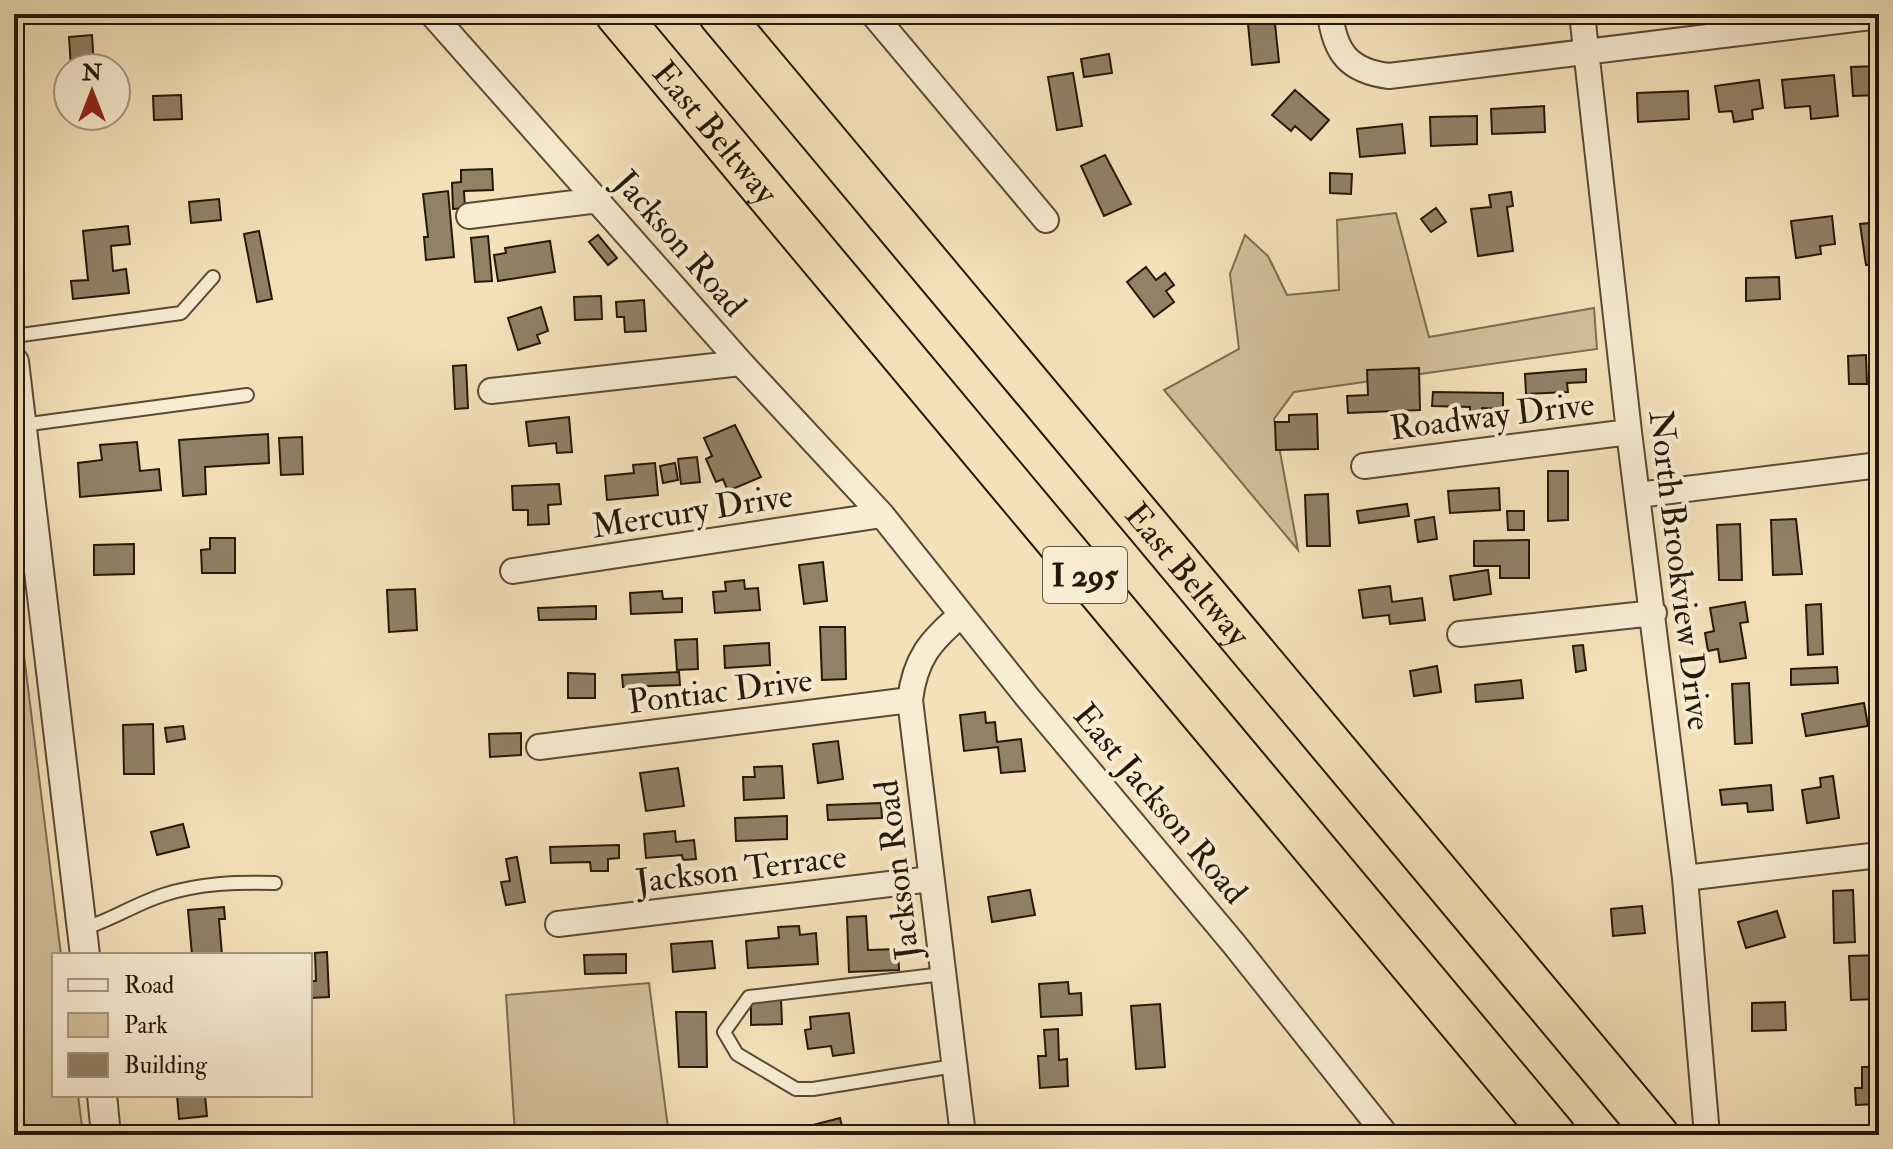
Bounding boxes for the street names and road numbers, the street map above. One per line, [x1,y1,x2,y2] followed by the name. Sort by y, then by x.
[642,53,788,214] street label: East Beltway
[604,161,755,326] street label: Jackson Road
[1388,383,1597,450] street label: Roadway Drive
[1639,408,1720,733] street label: North Brookview Drive
[589,474,796,549] street label: Mercury Drive
[1115,495,1260,656] street label: East Beltway
[1043,547,1127,603] road number: I 295
[626,659,815,724] street label: Pontiac Drive
[1063,695,1256,913] street label: East Jackson Road
[865,777,930,963] street label: Jackson Road
[632,835,849,904] street label: Jackson Terrace

